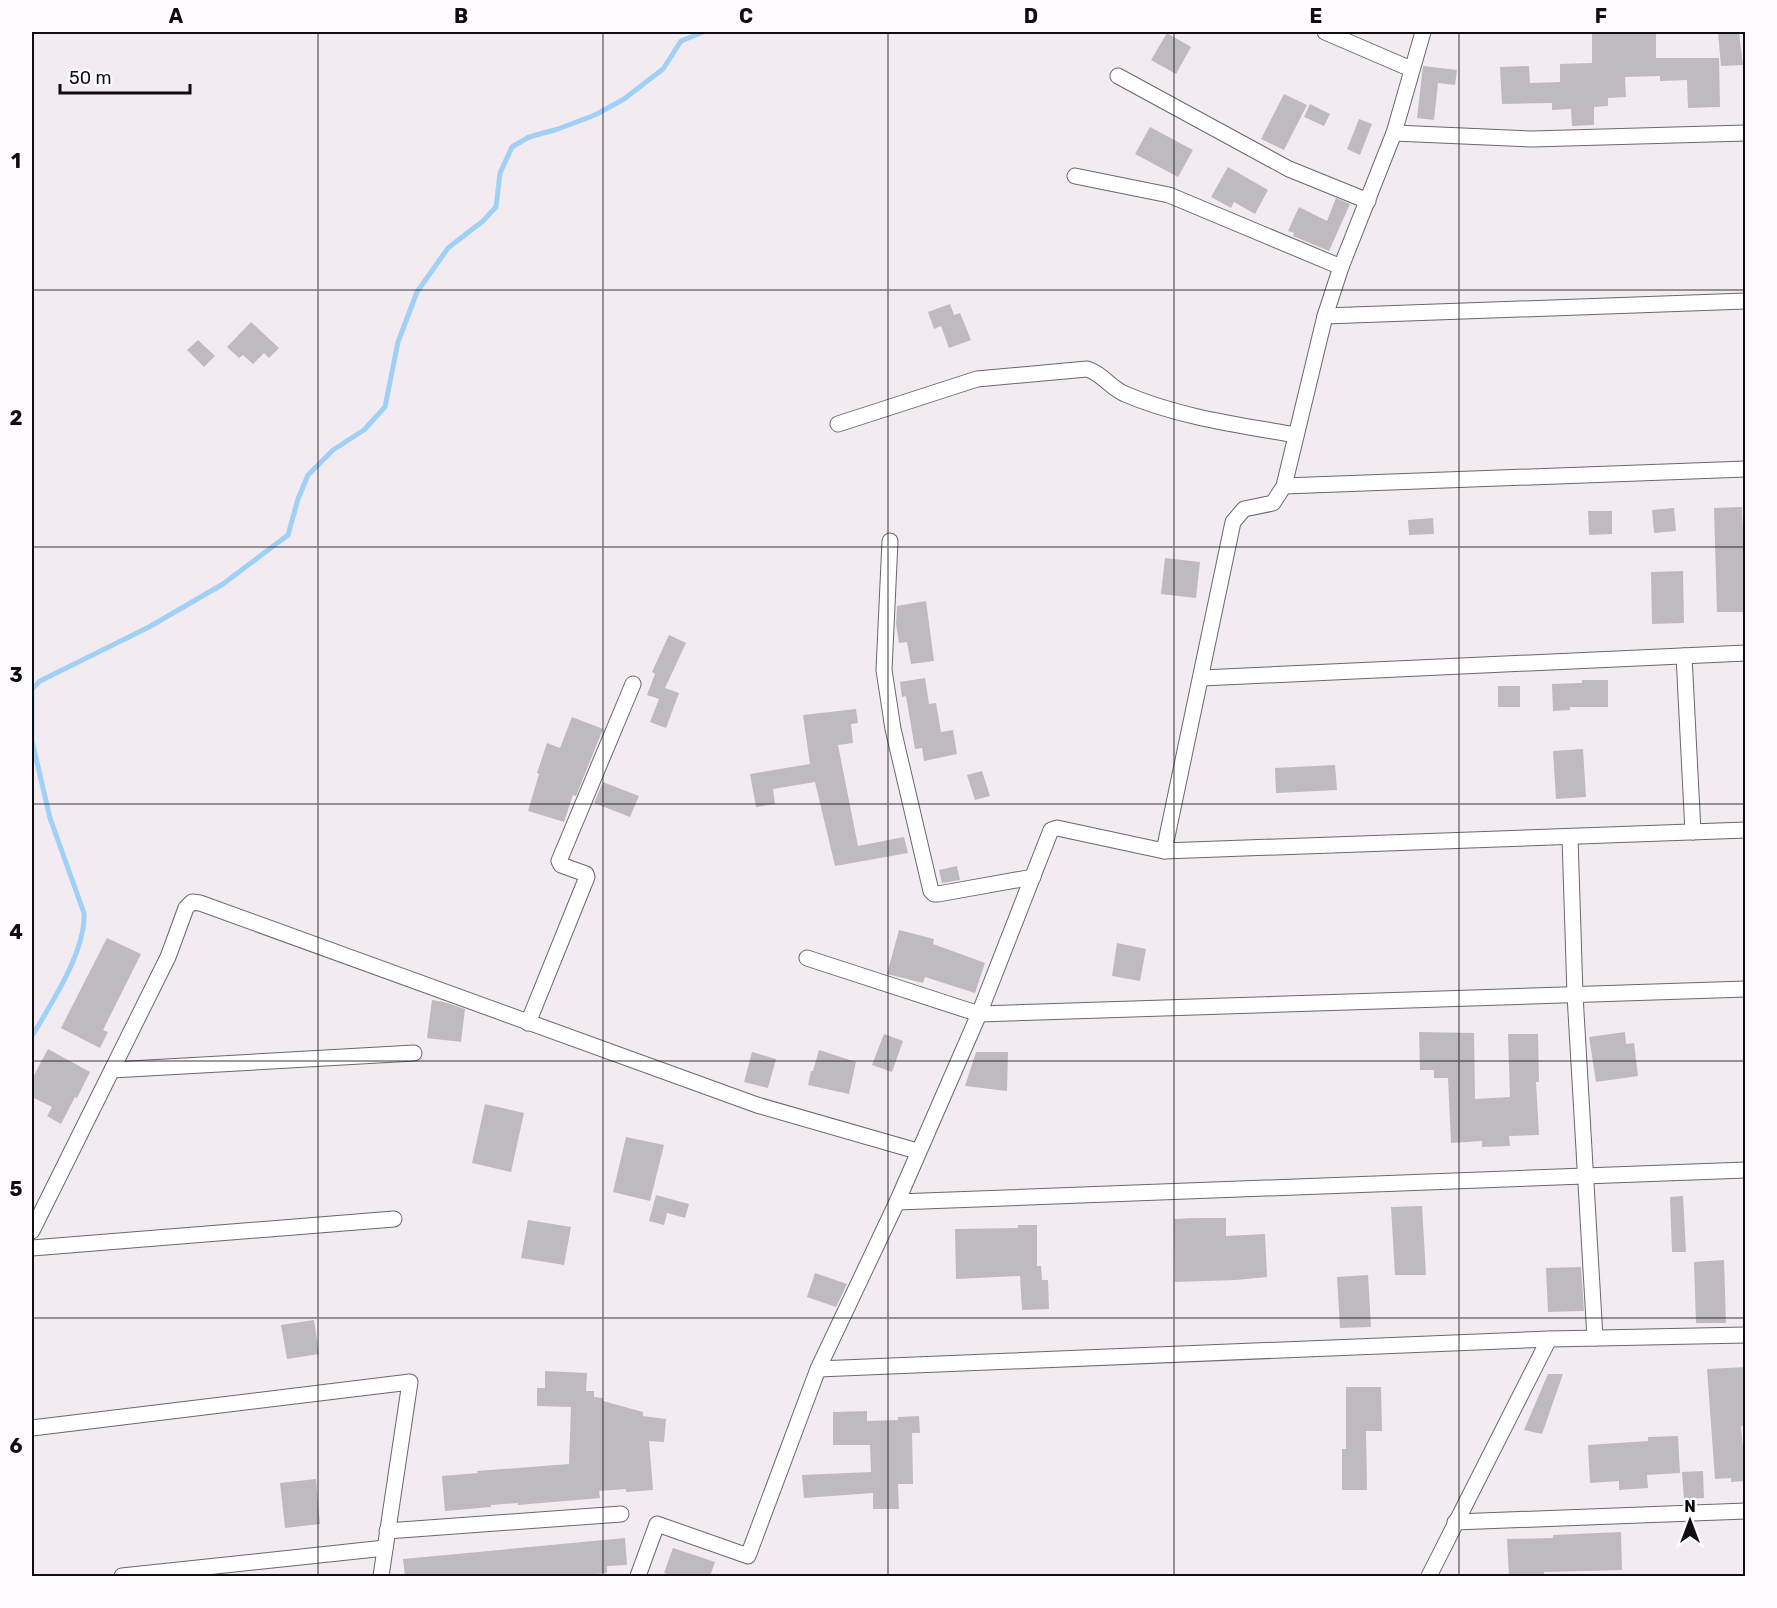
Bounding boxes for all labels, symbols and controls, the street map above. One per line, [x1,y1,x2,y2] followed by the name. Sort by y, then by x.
[169,4,184,28] text: A
[454,4,468,28] text: B
[739,4,753,28] text: C
[1024,4,1038,28] text: D
[1310,4,1322,28] text: E
[1595,4,1607,28] text: F
[60,57,190,95] scale bar
[69,67,112,89] text: 50 m
[11,149,21,173] text: 1
[10,406,23,430] text: 2
[9,663,23,687] text: 3
[9,920,23,944] text: 4
[10,1177,23,1201] text: 5
[9,1434,23,1458] text: 6
[1660,1491,1720,1551] north arrow
[1684,1497,1696,1516] text: N

